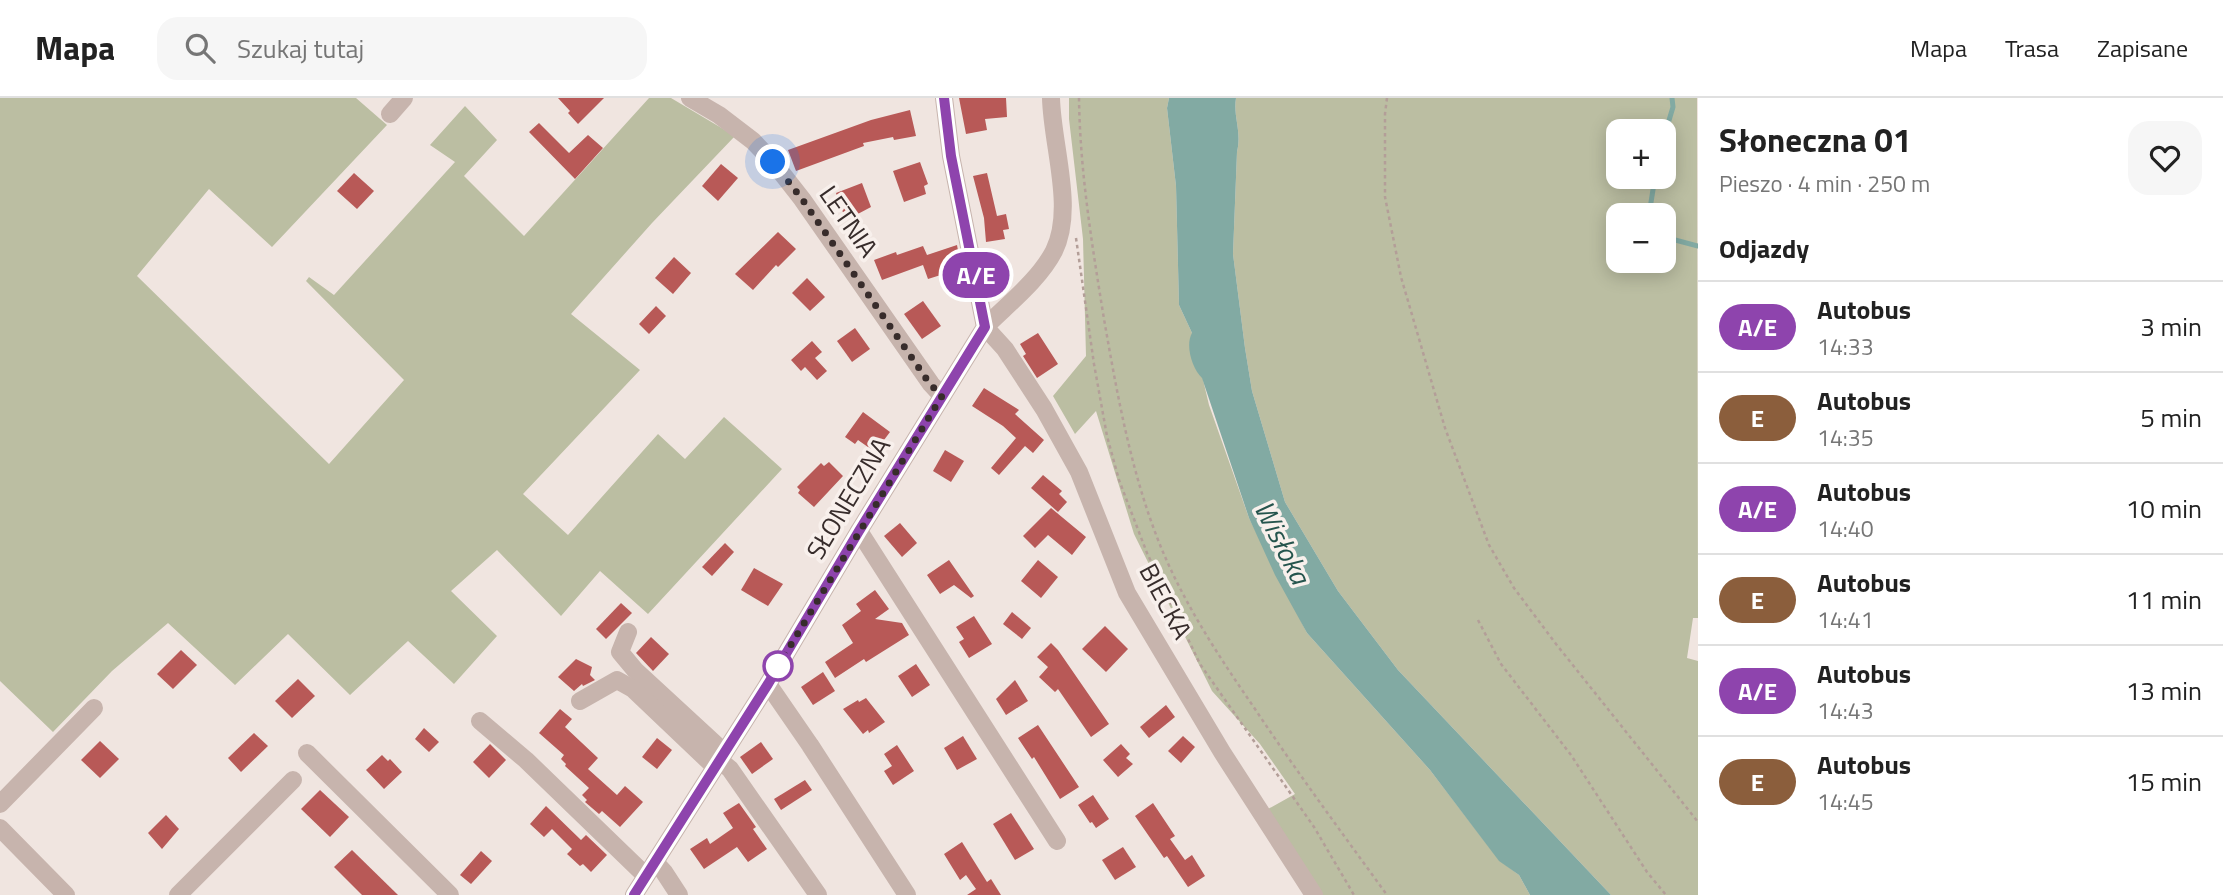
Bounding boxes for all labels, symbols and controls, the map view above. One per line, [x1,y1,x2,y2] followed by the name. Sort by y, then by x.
[157,17,647,80] search box
[35,23,115,73] text: Mapa
[181,29,219,67] icon: search
[237,29,364,68] text: Szukaj tutaj
[1910,30,1967,66] text: Mapa
[2005,30,2059,66] text: Trasa
[2097,30,2188,66] text: Zapisane
[1719,115,1911,165] text: Słoneczna 01
[1606,119,1676,273] map controls
[1606,119,1676,189] button: +
[2128,121,2202,195] button: heart
[755,144,790,179] your location
[1719,166,1930,201] text: Pieszo · 4 min · 250 m
[810,177,888,265] street label: LETNIA
[1606,203,1676,273] button: −
[1719,229,1809,268] text: Odjazdy
[936,252,1016,298] line badge: A/E
[957,257,995,293] text: A/E
[1817,290,1911,329] text: Autobus
[2140,307,2202,346] text: 3 min
[1738,309,1777,345] text: A/E
[1817,329,1874,364] text: 14:33
[1817,381,1911,420] text: Autobus
[2140,398,2202,437] text: 5 min
[1751,400,1764,436] text: E
[1817,420,1874,455] text: 14:35
[796,430,900,566] street label: SŁONECZNA
[1817,472,1911,511] text: Autobus
[2126,489,2202,528] text: 10 min
[1738,491,1777,527] text: A/E
[1244,493,1323,593] water label: Wisłoka
[1817,511,1874,546] text: 14:40
[1130,556,1202,646] street label: BIECKA
[1817,563,1911,602] text: Autobus
[2126,580,2202,619] text: 11 min
[1751,582,1764,618] text: E
[1817,602,1874,637] text: 14:41
[763,651,793,681] unlabelled marker
[1817,654,1911,693] text: Autobus
[2126,671,2202,710] text: 13 min
[1738,673,1777,709] text: A/E
[1817,693,1874,728] text: 14:43
[1817,745,1911,784] text: Autobus
[2126,762,2202,801] text: 15 min
[1751,764,1764,800] text: E
[1817,784,1874,819] text: 14:45

